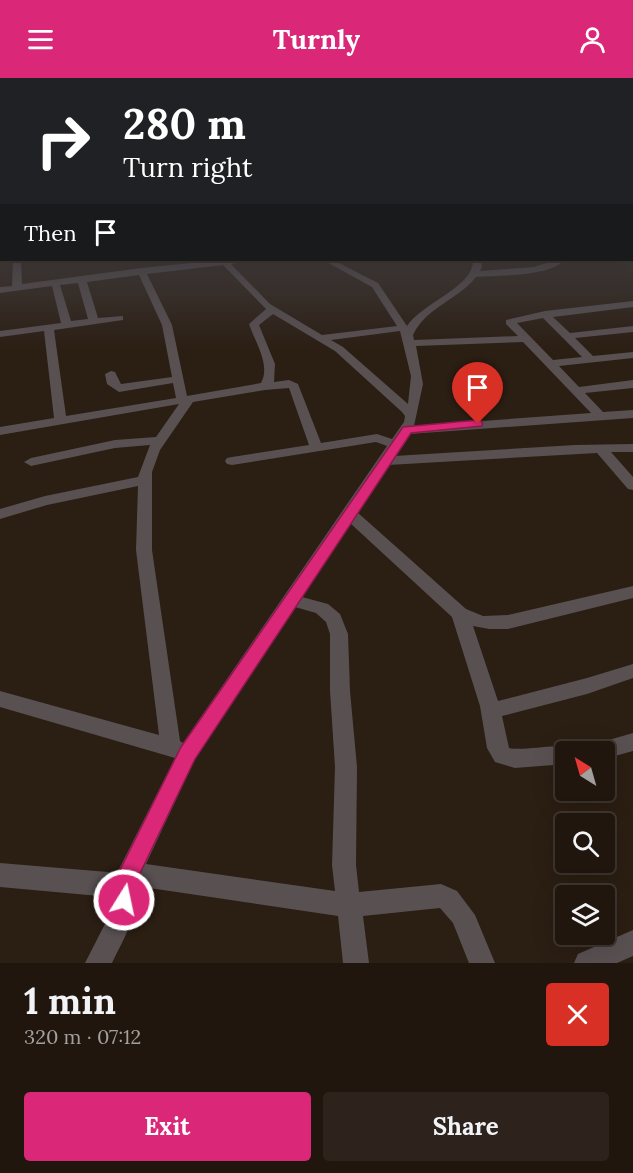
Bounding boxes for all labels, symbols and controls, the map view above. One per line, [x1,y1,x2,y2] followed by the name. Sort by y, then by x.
[273,22,360,56] text: Turnly
[24,23,57,56] icon: menu
[576,23,609,56] icon: person
[123,97,246,151] text: 280 m
[24,102,102,180] icon: right
[123,150,252,184] text: Turn right
[89,216,122,249] icon: arrive
[24,219,77,247] text: Then
[452,362,503,424] pin
[461,371,494,404] icon: arrive
[555,741,615,801] north arrow
[555,741,615,945] map controls
[555,813,615,873] button: search
[92,868,156,932] position arrow
[555,885,615,945] button: layers
[24,978,116,1024] text: 1 min
[546,983,609,1046] button: close
[24,1024,141,1049] text: 320 m · 07:12
[24,1092,311,1161] button: Exit
[323,1092,609,1161] button: Share

